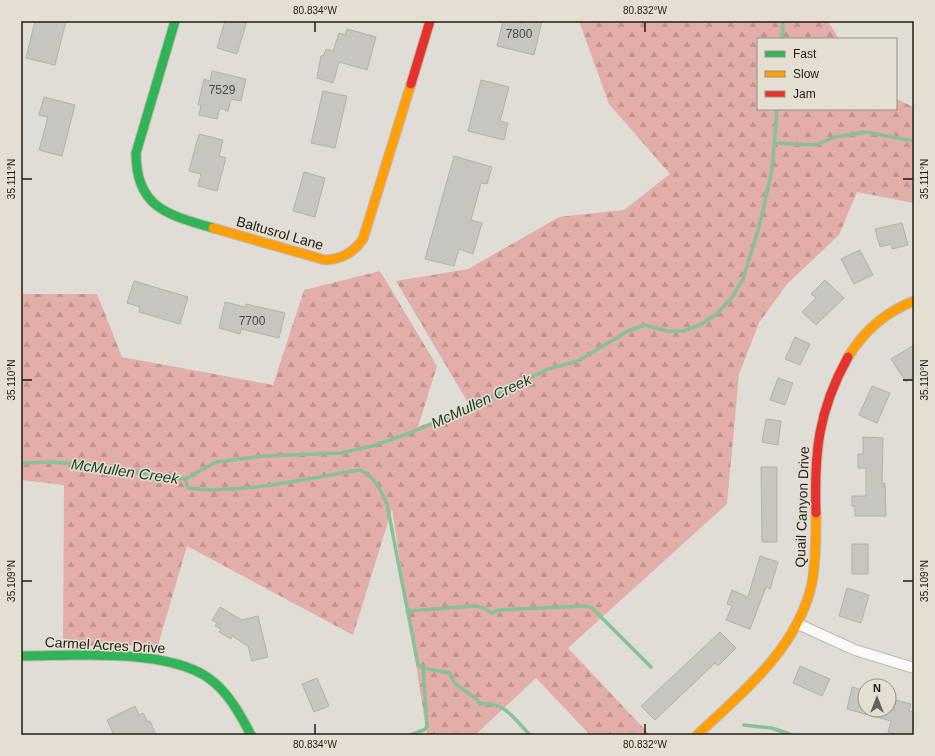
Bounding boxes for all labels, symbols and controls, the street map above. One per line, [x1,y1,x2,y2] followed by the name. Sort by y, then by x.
[293,5,338,16] text: 80.834°W
[623,5,668,16] text: 80.832°W
[506,27,533,41] house number: 7800
[757,38,897,110] legend
[793,47,817,61] text: Fast
[793,67,819,81] text: Slow
[209,83,236,97] house number: 7529
[793,87,816,101] text: Jam
[6,159,17,199] text: 35.111°N
[919,159,930,199] text: 35.111°N
[235,213,325,253] street label: Baltusrol Lane
[239,314,266,328] house number: 7700
[6,359,17,401] text: 35.110°N
[919,359,930,401] text: 35.110°N
[428,370,535,432] water label: McMullen Creek
[792,446,812,568] street label: Quail Canyon Drive
[70,455,181,487] water label: McMullen Creek
[6,560,17,602] text: 35.109°N
[919,560,930,602] text: 35.109°N
[44,634,166,656] street label: Carmel Acres Drive
[857,678,897,718] north arrow
[873,682,881,694] text: N
[293,739,338,750] text: 80.834°W
[623,739,668,750] text: 80.832°W

